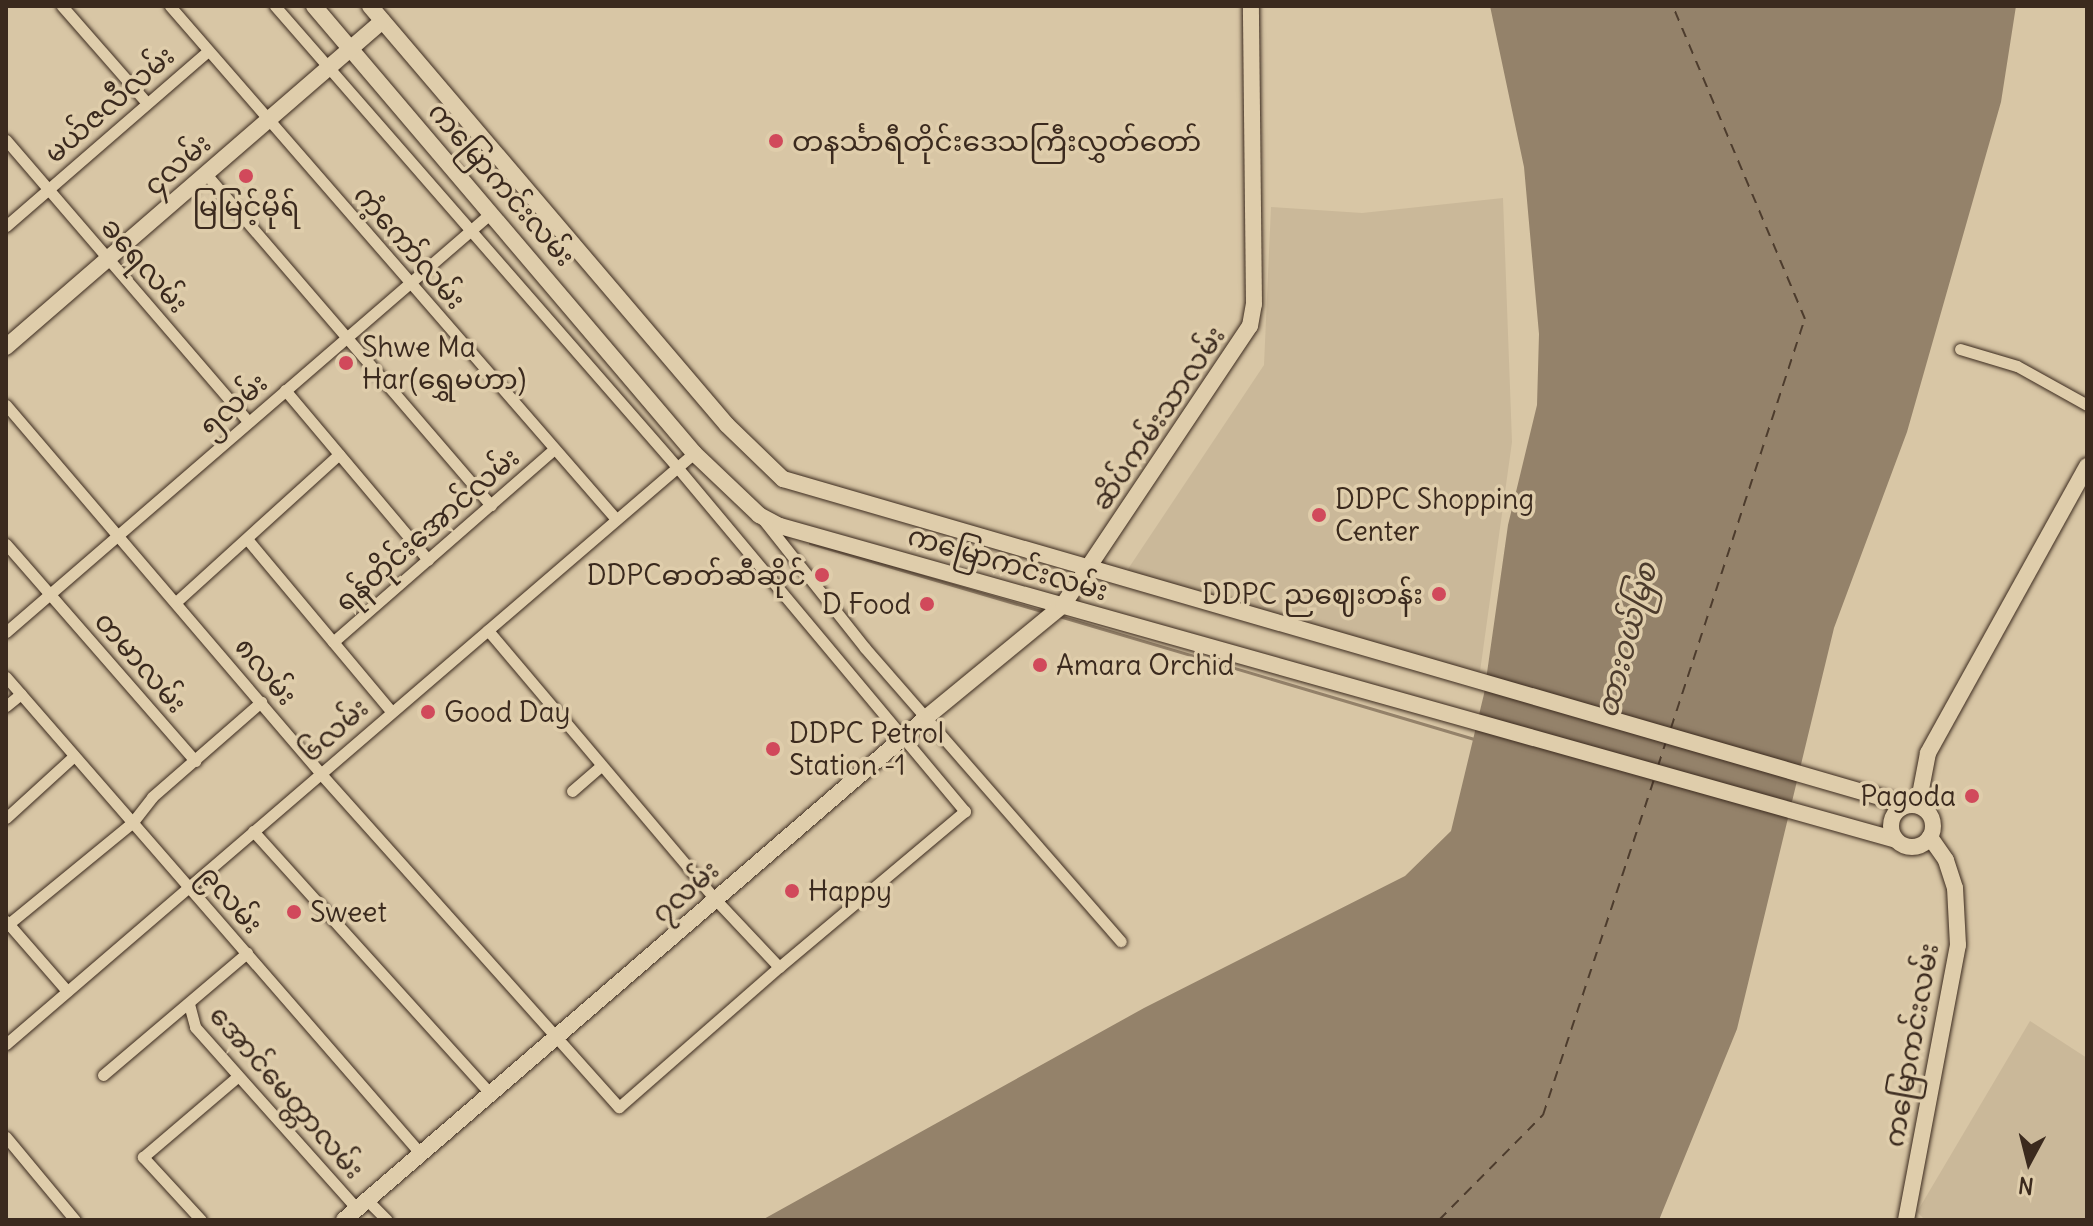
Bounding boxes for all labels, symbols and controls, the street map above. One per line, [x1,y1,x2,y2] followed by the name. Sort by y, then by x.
[37,38,181,170] street label: မယ်ဇလီလမ်း
[422,95,582,273] street label: ကမြောကင်းလမ်း
[792,124,1201,158] place label: တနင်္သာရီတိုင်းဒေသကြီးလွှတ်တော်
[137,126,217,202] street label: ၄လမ်း
[767,132,785,150] marker: တနင်္သာရီတိုင်းဒေသကြီးလွှတ်တော်
[237,167,255,185] marker: မြမြင့်မိုရ်
[347,178,473,316] street label: ကံ့ကော်လမ်း
[192,189,300,223] place label: မြမြင့်မိုရ်
[94,210,196,320] street label: ခရေလမ်း
[1084,319,1232,517] street label: ဆိပ်ကမ်းသာလမ်း
[362,330,526,396] place label: Shwe Ma Har(‌‌ရွှေမဟာ)
[337,354,355,372] marker: Shwe Ma Har(‌‌ရွှေမဟာ)
[192,365,274,443] street label: ၅လမ်း
[328,440,526,618] street label: ရန်တိုင်းအောင်လမ်း
[1335,482,1534,548] place label: DDPC Shopping Center
[1310,506,1328,524] marker: DDPC Shopping Center
[904,518,1112,608] street label: ကမြောကင်းလမ်း
[587,558,806,592] place label: DDPCဓာတ်ဆီဆိုင်
[1588,558,1664,722] water label: ထားဝယ်မြစ
[813,566,831,584] marker: DDPCဓာတ်ဆီဆိုင်
[1202,577,1423,611] place label: DDPC ညဈေးတန်း
[1430,585,1448,603] marker: DDPC ညဈေးတန်း
[822,587,911,621] place label: D Food
[918,595,936,613] marker: D Food
[88,604,194,720] street label: တမာလမ်း
[228,630,304,712] street label: ၈လမ်း
[1056,648,1234,682] place label: Amara Orchid
[1031,656,1049,674] marker: Amara Orchid
[293,691,375,769] street label: ၆လမ်း
[444,695,570,729] place label: Good Day
[419,703,437,721] marker: Good Day
[789,716,944,782] place label: DDPC Petrol Station -1
[764,740,782,758] marker: DDPC Petrol Station -1
[1860,779,1956,813] place label: Pagoda
[1963,787,1981,805] marker: Pagoda
[644,853,726,929] street label: ၇လမ်း
[192,858,270,940] street label: ၉လမ်း
[808,874,892,908] place label: Happy
[783,882,801,900] marker: Happy
[310,895,387,929] place label: Sweet
[285,903,303,921] marker: Sweet
[1877,940,1945,1150] street label: ကမြောကင်းလမ်း
[203,998,371,1186] street label: အောင်မေတ္တာလမ်း
[1989,1122,2069,1202] north arrow
[2017,1171,2035,1201] text: N

